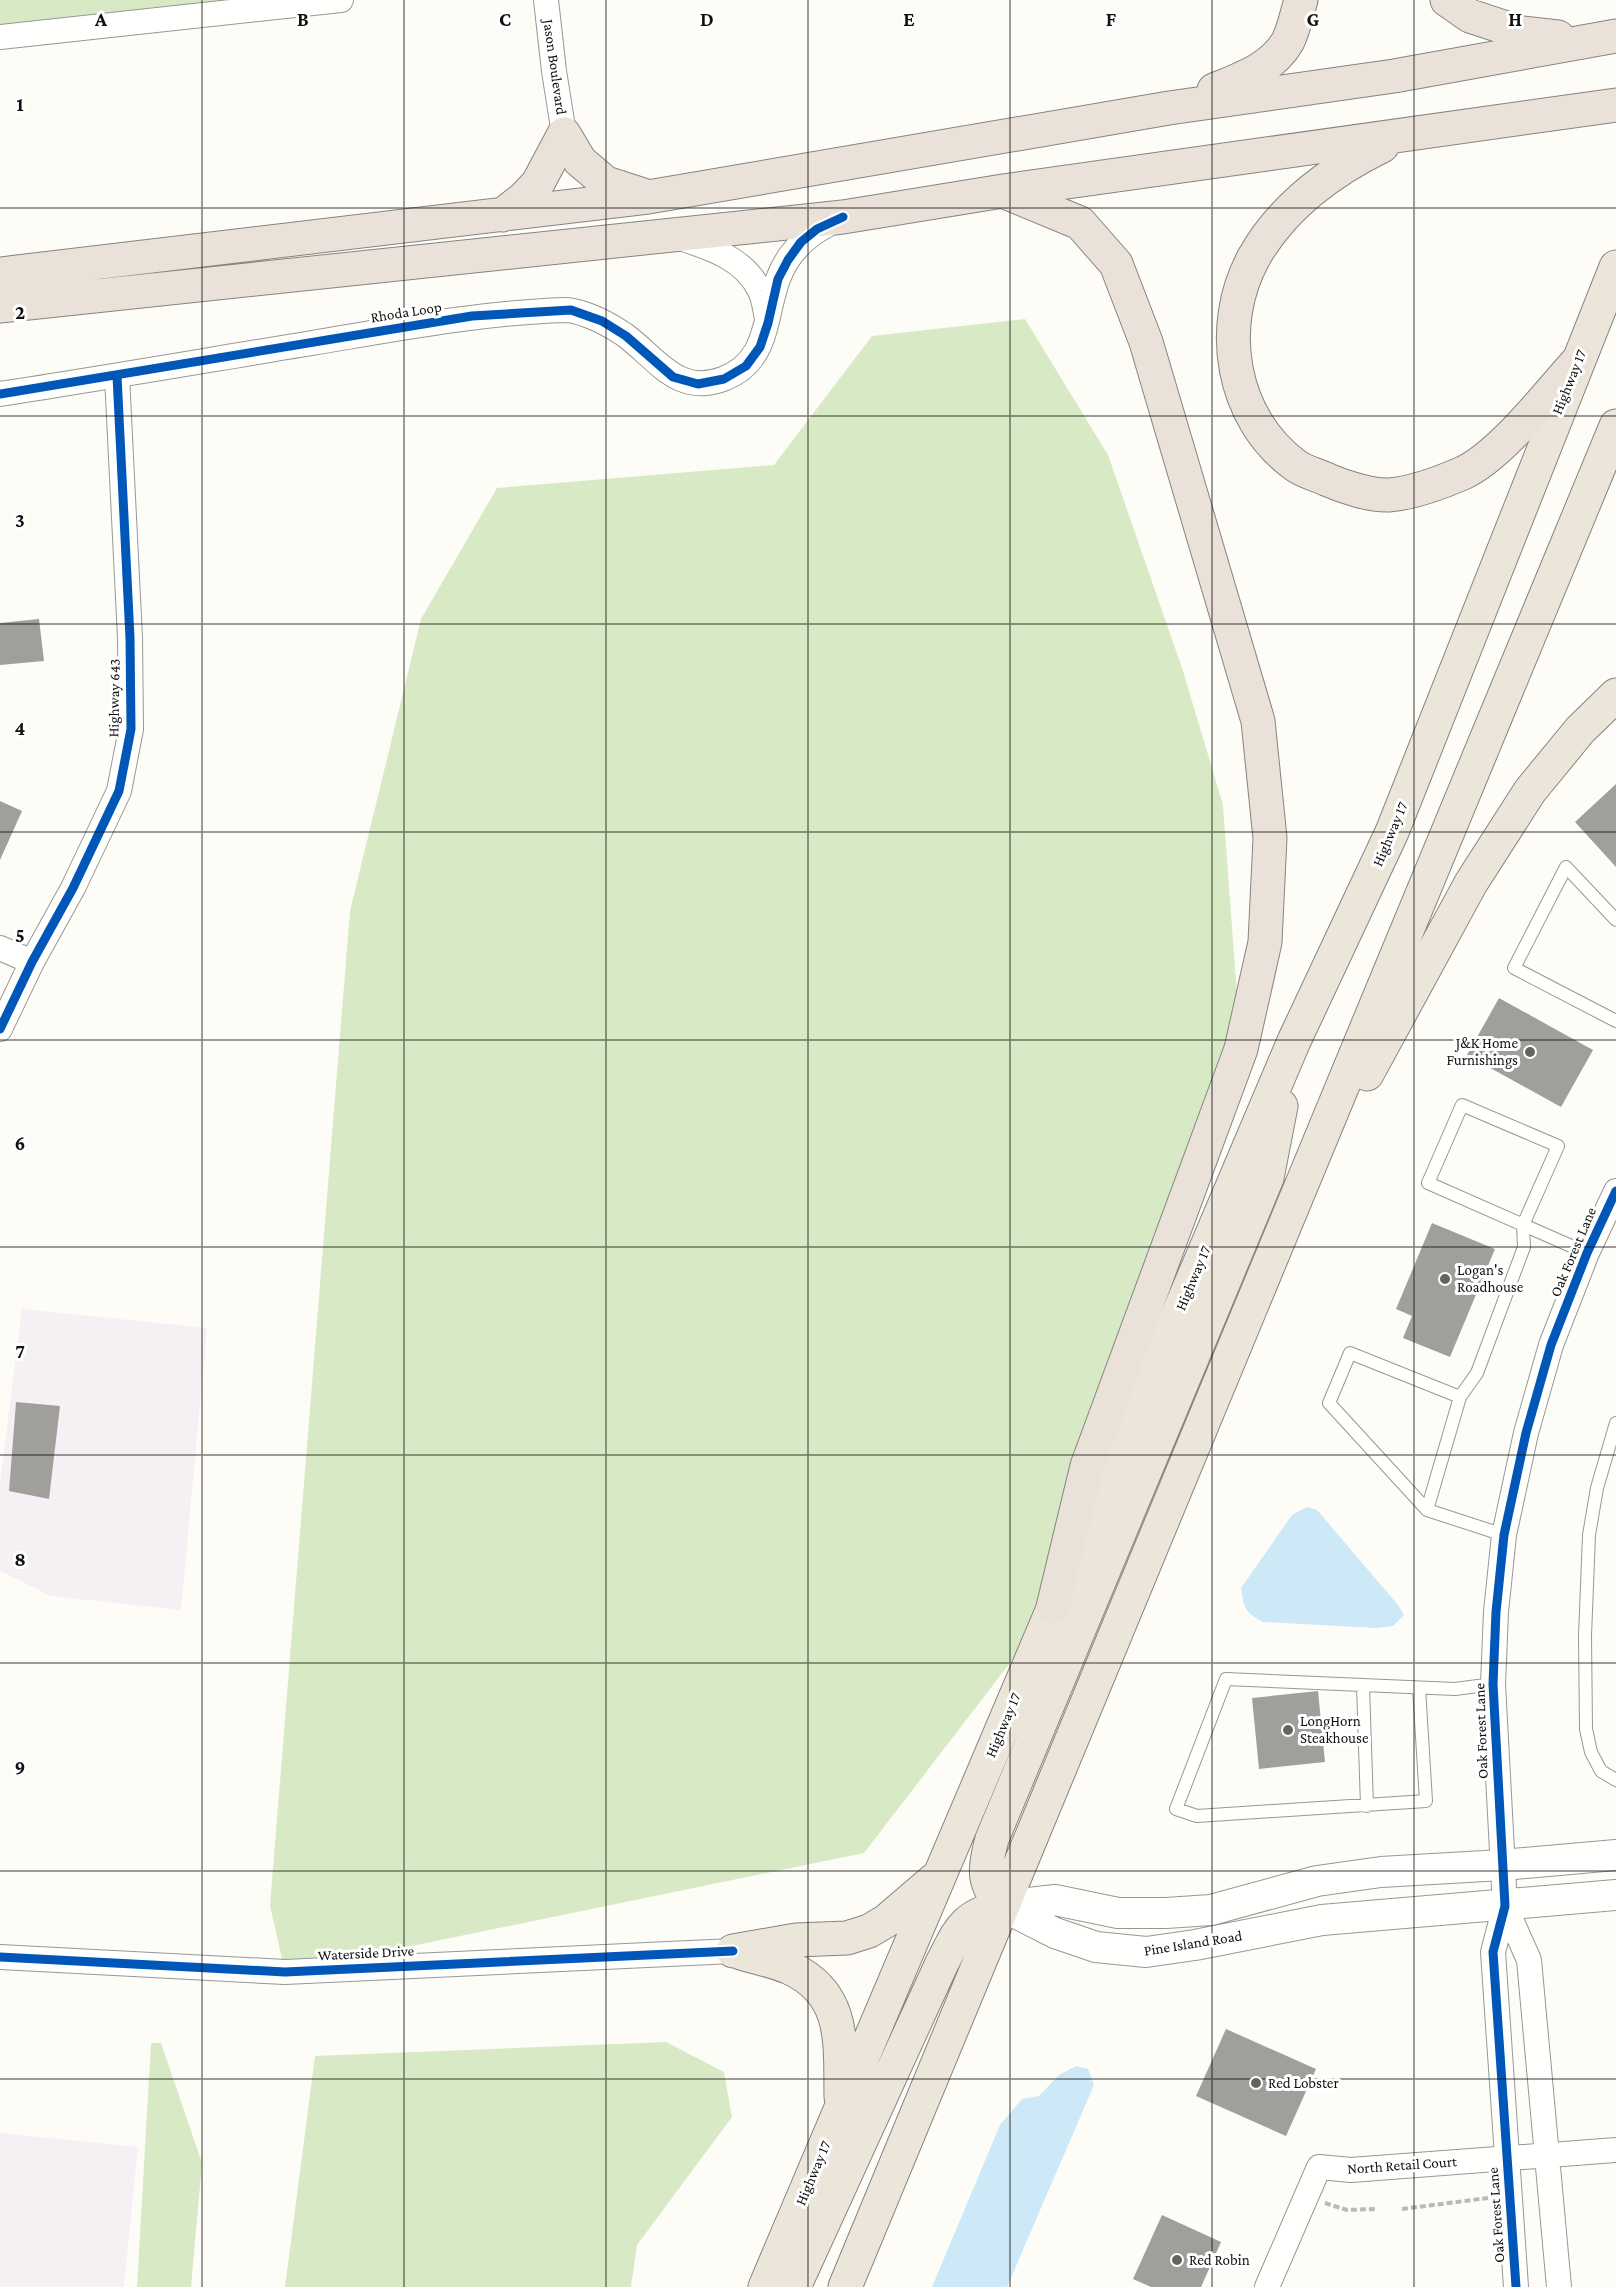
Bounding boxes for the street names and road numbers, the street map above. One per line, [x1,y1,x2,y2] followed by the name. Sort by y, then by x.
[539,16,570,116] street label: Jason Boulevard
[369,298,443,326] street label: Rhoda Loop
[1549,347,1590,417] street label: Highway 17
[105,658,124,738] street label: Highway 643
[1369,799,1412,869] street label: Highway 17
[1547,1204,1599,1299] street label: Oak Forest Lane
[1172,1243,1215,1313] street label: Highway 17
[1471,1682,1491,1779] street label: Oak Forest Lane
[982,1690,1025,1760] street label: Highway 17
[1143,1927,1243,1959] street label: Pine Island Road
[317,1942,415,1964] street label: Waterside Drive
[792,2138,835,2208] street label: Highway 17
[1347,2153,1458,2177] street label: North Retail Court
[1485,2166,1507,2263] street label: Oak Forest Lane

